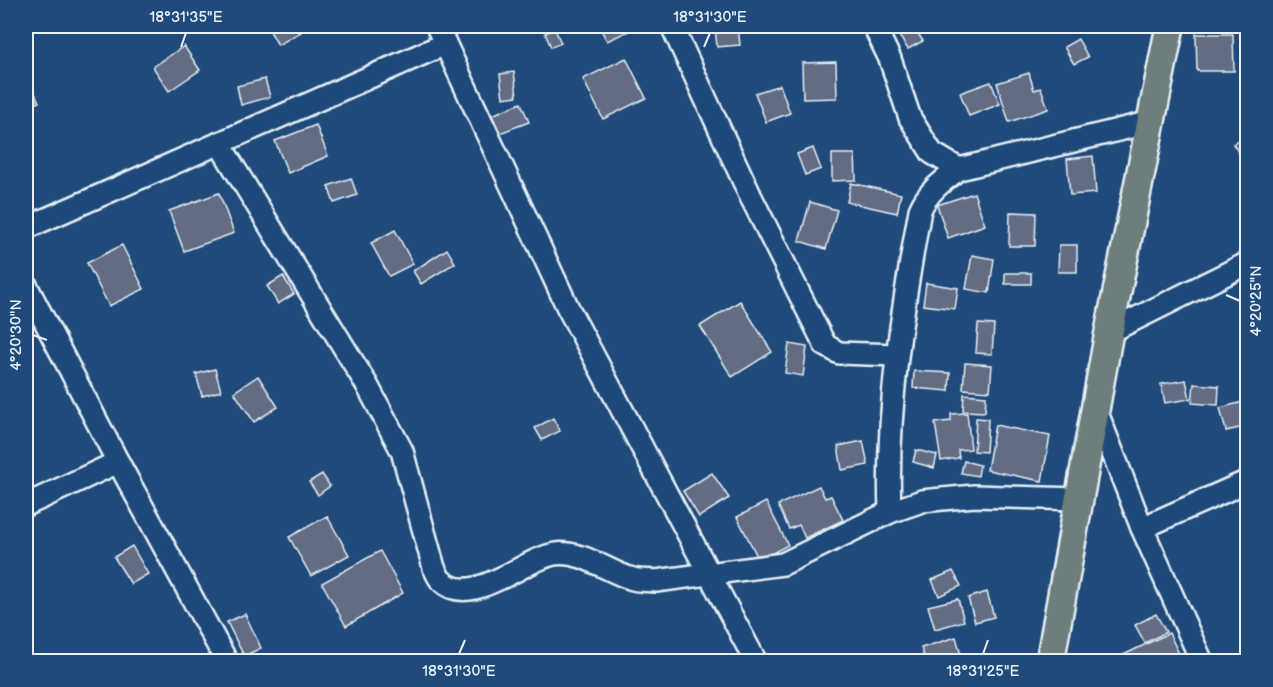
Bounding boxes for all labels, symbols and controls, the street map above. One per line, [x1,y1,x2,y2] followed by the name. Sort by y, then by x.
[149,8,223,27] text: 18°31'35"E
[673,8,747,27] text: 18°31'30"E
[1247,266,1266,336] text: 4°20'25"N
[7,299,26,371] text: 4°20'30"N
[422,662,496,681] text: 18°31'30"E
[947,662,1020,681] text: 18°31'25"E

